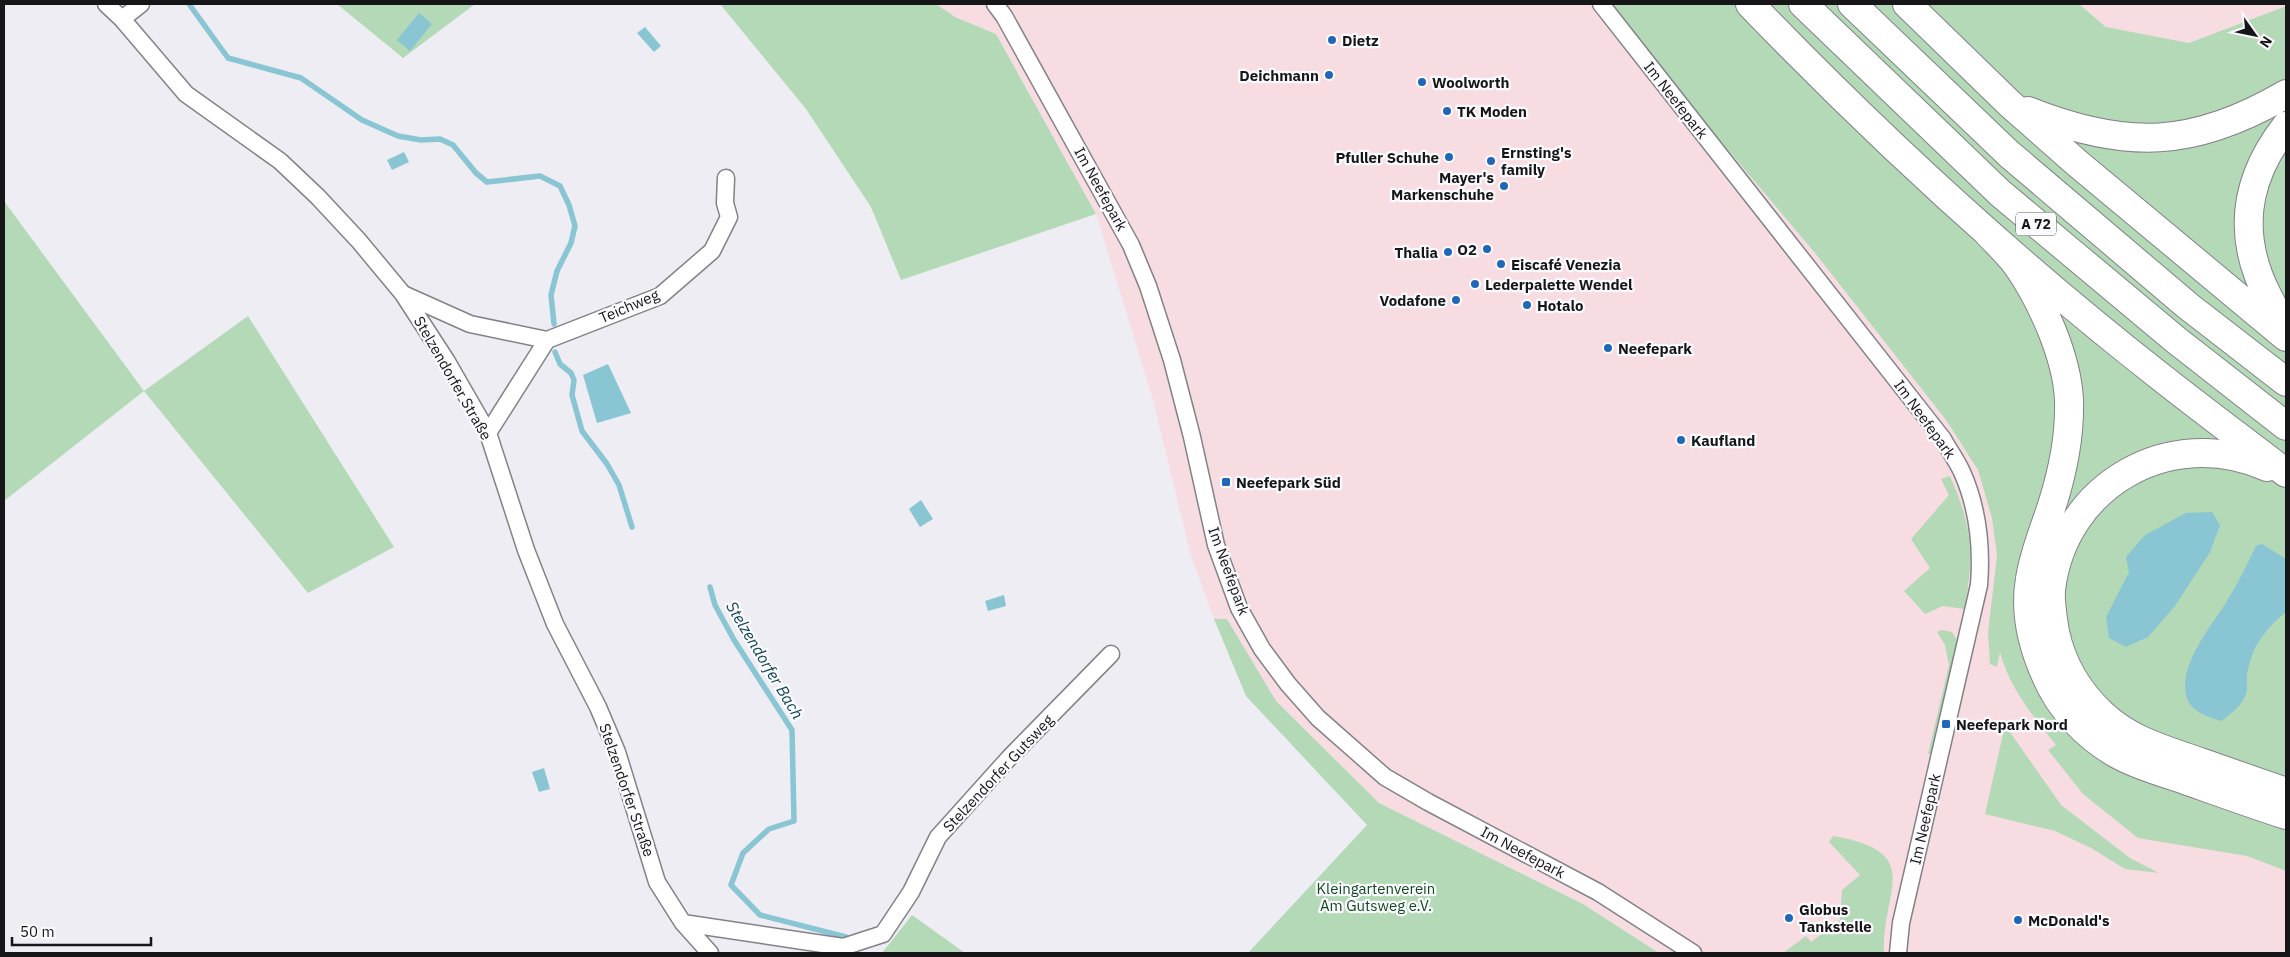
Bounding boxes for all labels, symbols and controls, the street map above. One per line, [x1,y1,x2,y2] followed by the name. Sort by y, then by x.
[2230,10,2280,60] north arrow
[1342,31,1379,50] place label: Dietz
[2256,33,2276,51] text: N
[1326,34,1338,46] marker: Dietz
[1640,58,1712,143] street label: Im Neefepark
[1239,66,1319,85] place label: Deichmann
[1323,69,1335,81] marker: Deichmann
[1432,73,1509,92] place label: Woolworth
[1416,76,1428,88] marker: Woolworth
[1457,102,1527,121] place label: TK Moden
[1441,105,1453,117] marker: TK Moden
[1501,143,1572,179] place label: Ernsting's family
[1070,144,1132,234] street label: Im Neefepark
[1335,148,1439,167] place label: Pfuller Schuhe
[1443,151,1455,163] marker: Pfuller Schuhe
[1485,155,1497,167] marker: Ernsting's family
[1391,168,1494,204] place label: Mayer's Markenschuhe
[1498,180,1510,192] marker: Mayer's Markenschuhe
[2016,212,2056,235] road number: A 72
[1457,240,1477,259] place label: O2
[1394,243,1438,262] place label: Thalia
[1481,243,1493,255] marker: O2
[1442,246,1454,258] marker: Thalia
[1511,255,1622,274] place label: Eiscafé Venezia
[1495,258,1507,270] marker: Eiscafé Venezia
[1485,275,1633,294] place label: Lederpalette Wendel
[1469,278,1481,290] marker: Lederpalette Wendel
[596,285,662,327] street label: Teichweg
[1379,291,1446,310] place label: Vodafone
[1450,294,1462,306] marker: Vodafone
[1537,296,1584,315] place label: Hotalo
[1521,299,1533,311] marker: Hotalo
[410,313,496,443] street label: Stelzendorfer Straße
[1618,339,1692,358] place label: Neefepark
[1602,342,1614,354] marker: Neefepark
[1890,376,1960,462] street label: Im Neefepark
[1691,431,1755,450] place label: Kaufland
[1675,434,1687,446] marker: Kaufland
[1236,473,1341,492] place label: Neefepark Süd
[1220,476,1232,488] marker: Neefepark Süd
[1204,524,1254,618] street label: Im Neefepark
[722,598,808,722] water label: Stelzendorfer Bach
[939,710,1057,836] street label: Stelzendorfer Gutsweg
[1956,715,2068,734] place label: Neefepark Nord
[1940,718,1952,730] marker: Neefepark Nord
[595,721,659,859] street label: Stelzendorfer Straße
[1905,772,1945,866] street label: Im Neefepark
[1478,822,1569,882] street label: Im Neefepark
[1317,879,1435,915] park label: Kleingartenverein Am Gutsweg e.V.
[1799,900,1872,936] place label: Globus Tankstelle
[2028,911,2110,930] place label: McDonald's
[1783,912,1795,924] marker: Globus Tankstelle
[12,914,151,946] scale bar
[2012,914,2024,926] marker: McDonald's
[20,922,55,941] text: 50 m

